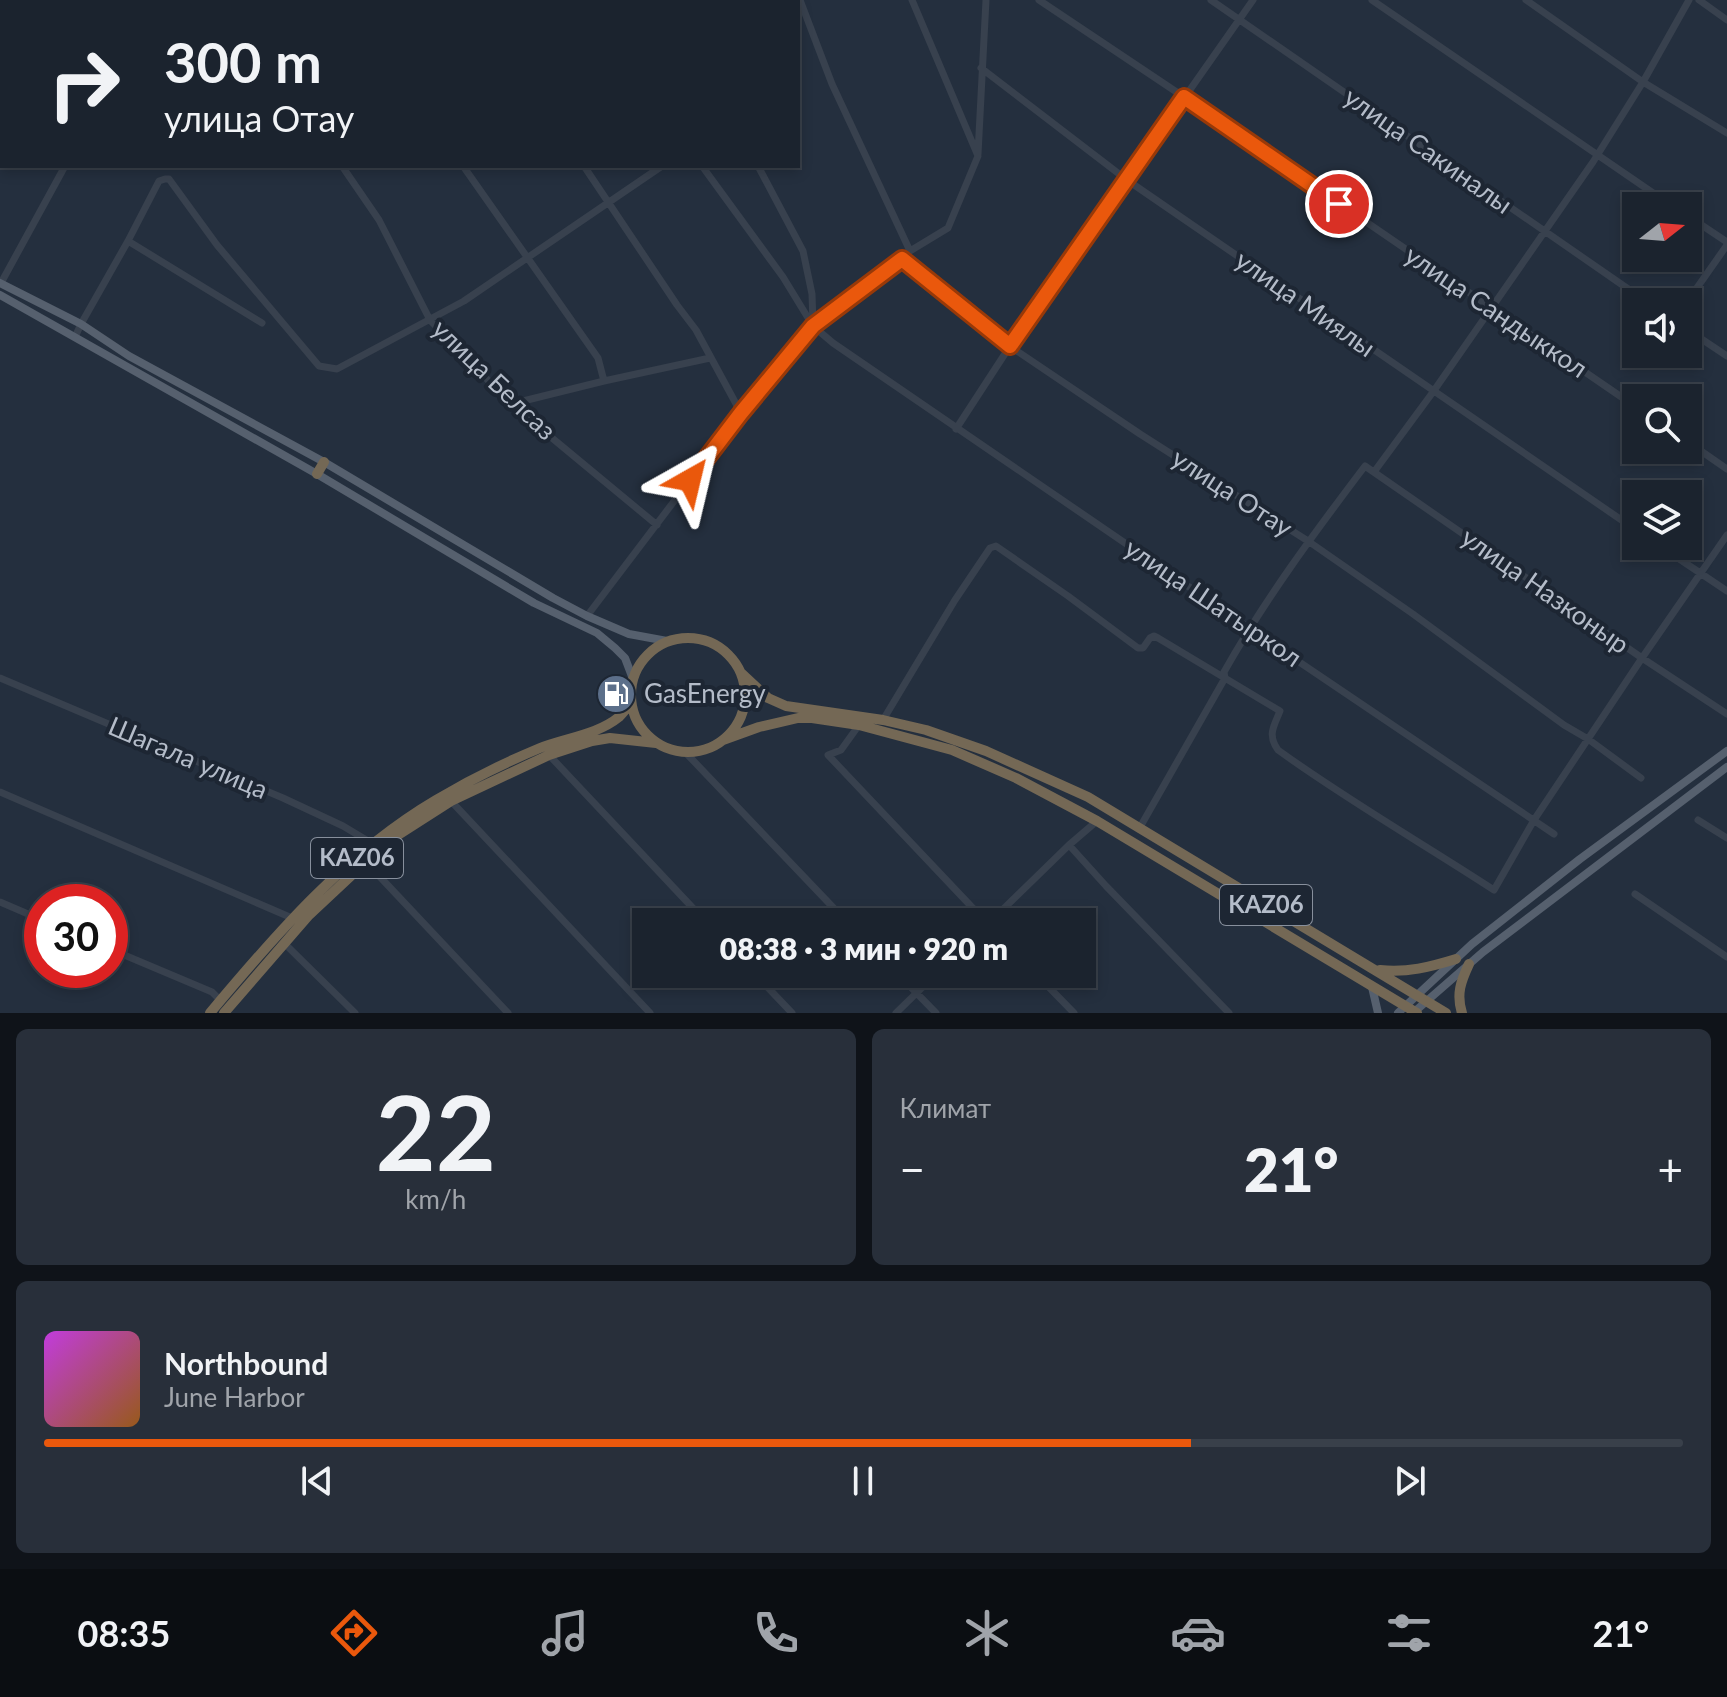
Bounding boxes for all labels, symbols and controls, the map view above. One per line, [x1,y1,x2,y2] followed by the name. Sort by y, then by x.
[164,28,322,95] text: 300 m
[32,32,136,136] icon: right
[1338,80,1519,220] street label: улица Сакиналы
[164,96,354,140] text: улица Отау
[1305,170,1373,238] pin
[1317,182,1361,226] icon: arrive
[1622,192,1702,272] north arrow
[1622,192,1702,560] map controls
[1399,238,1594,384] street label: улица Сандыккол
[1229,243,1382,363] street label: улица Миялы
[1622,288,1702,368] button: sound
[426,312,563,446] street label: улица Белсаз
[1622,384,1702,464] button: search
[648,438,732,522] position arrow
[1166,441,1299,543] street label: улица Отау
[1622,480,1702,560] button: layers
[1456,520,1636,660] street label: улица Назконыр
[1119,531,1308,673] street label: улица Шатыркол
[595,673,637,715] fuel station icon: GasEnergy
[644,677,766,709] place label: GasEnergy
[104,709,273,805] street label: Шагала улица
[311,838,403,878] road number: KАZ06
[24,884,128,988] speed limit sign: 30
[1220,885,1312,925] road number: KАZ06
[720,930,1008,966] text: 08:38 · 3 мин · 920 m
[375,1068,496,1193] text: 22
[900,1092,991,1124] text: Климат
[1244,1133,1339,1205] text: 21°
[900,1143,925,1195] text: −
[1657,1143,1683,1195] text: +
[405,1183,466,1215] text: km/h
[164,1345,328,1381] text: Northbound
[164,1381,305,1413] text: June Harbor
[295,1459,339,1503] icon: previous
[841,1459,885,1503] icon: pause
[1388,1459,1432,1503] icon: next
[326,1605,382,1661] icon: directions
[537,1605,593,1661] icon: music
[748,1605,804,1661] icon: phone
[959,1605,1015,1661] icon: climate
[1170,1605,1226,1661] icon: car
[1381,1605,1437,1661] icon: filters
[78,1611,170,1655] text: 08:35
[1593,1611,1649,1655] text: 21°

